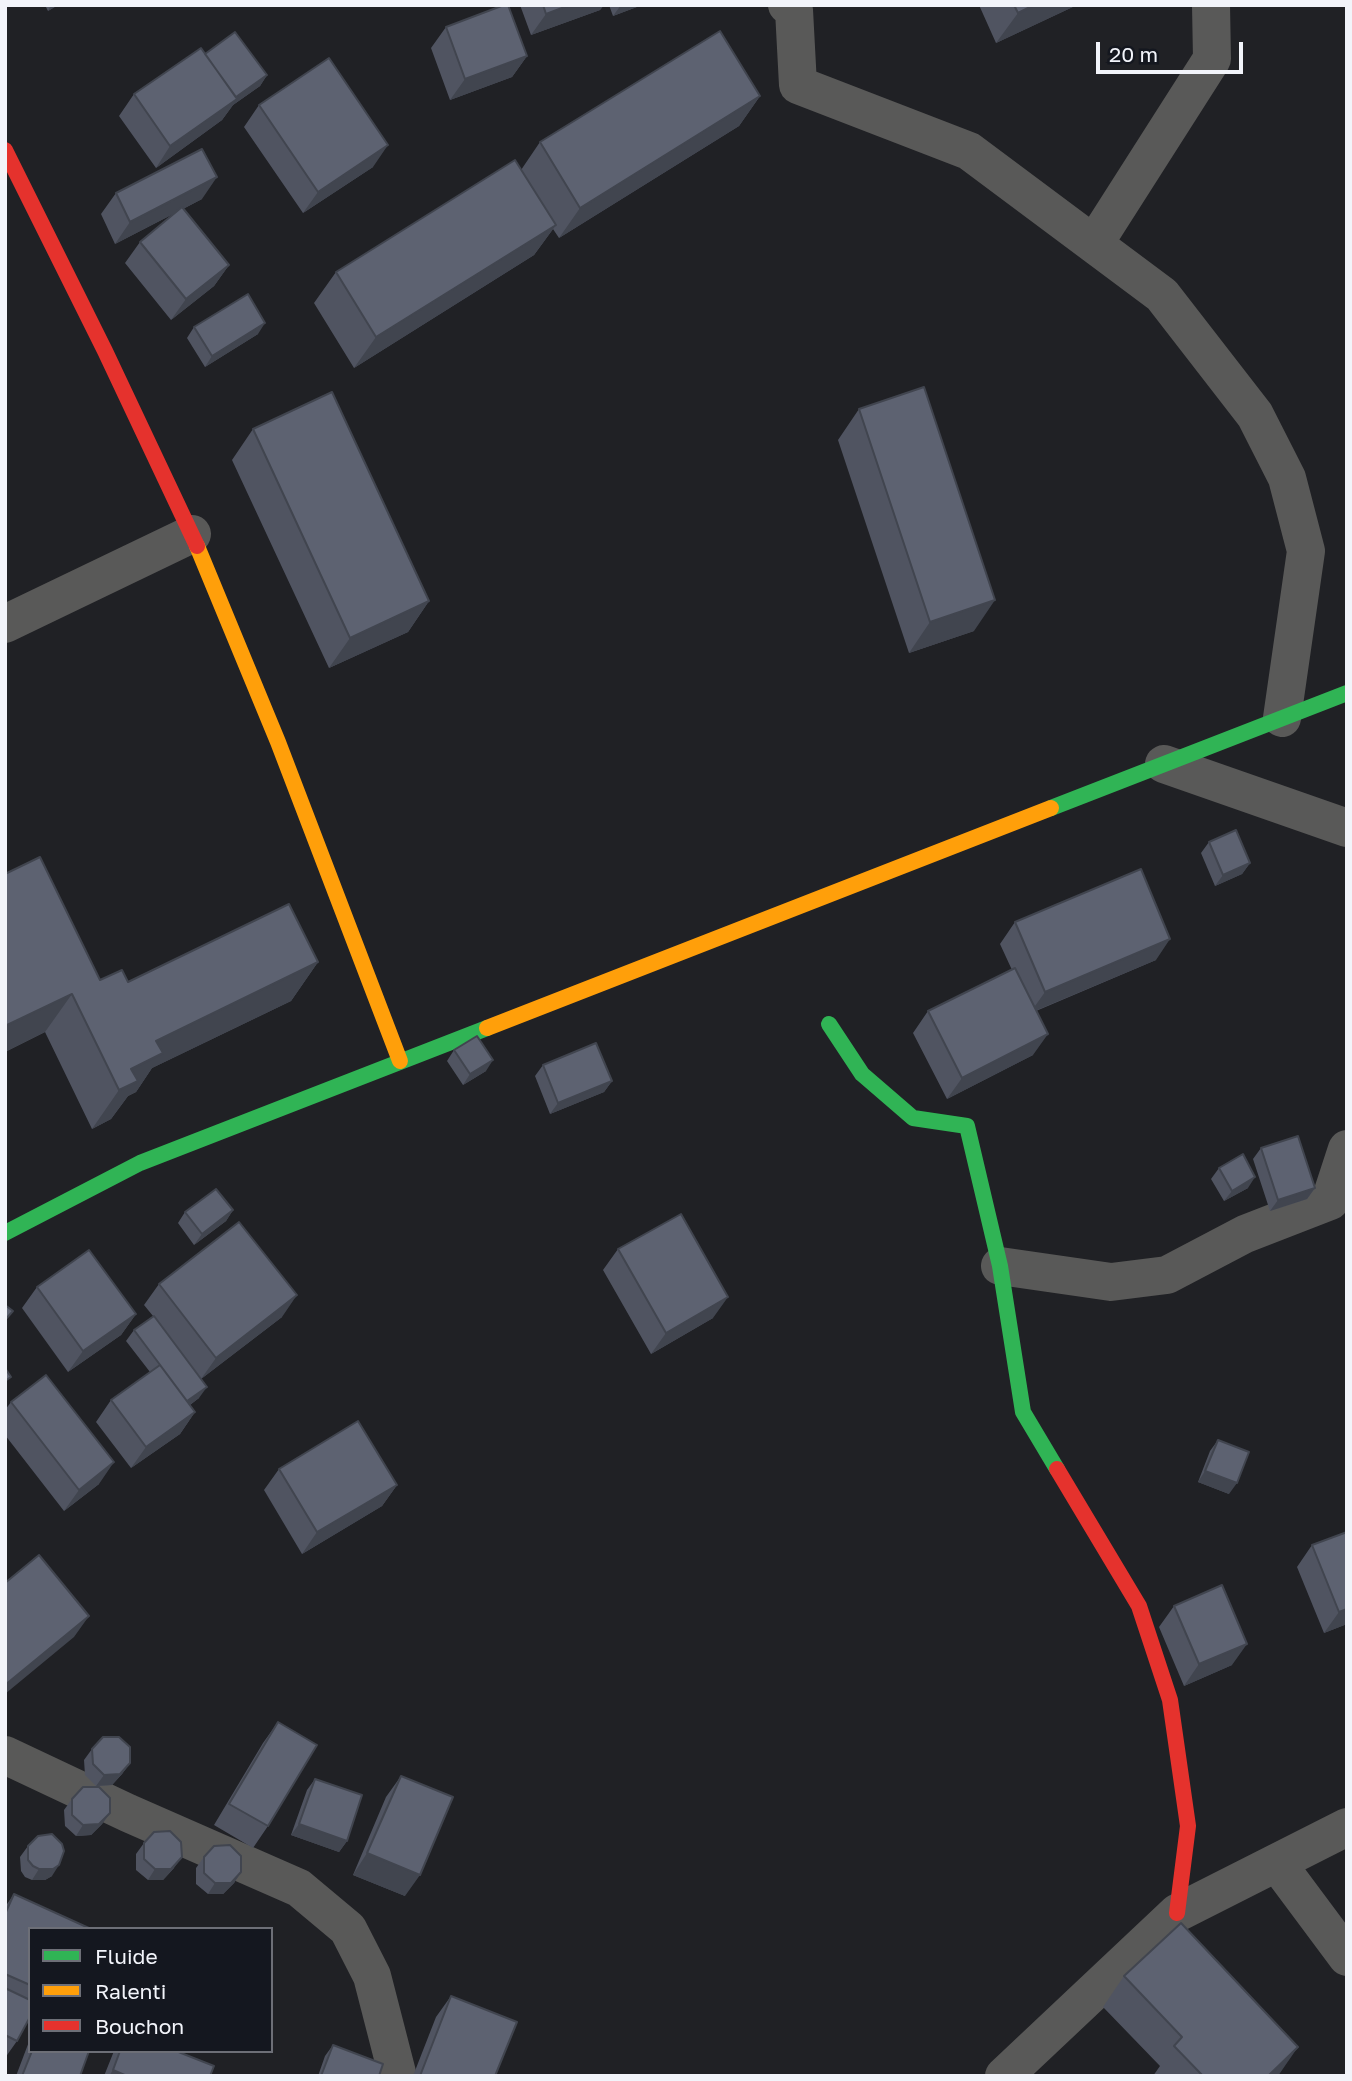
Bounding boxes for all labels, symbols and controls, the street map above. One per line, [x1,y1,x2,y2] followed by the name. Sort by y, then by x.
[1100,28,1247,72] scale bar
[1109,41,1158,67] text: 20 m
[28,1927,273,2053] legend
[95,1943,158,1969] text: Fluide
[95,1978,166,2004] text: Ralenti
[95,2013,184,2039] text: Bouchon

